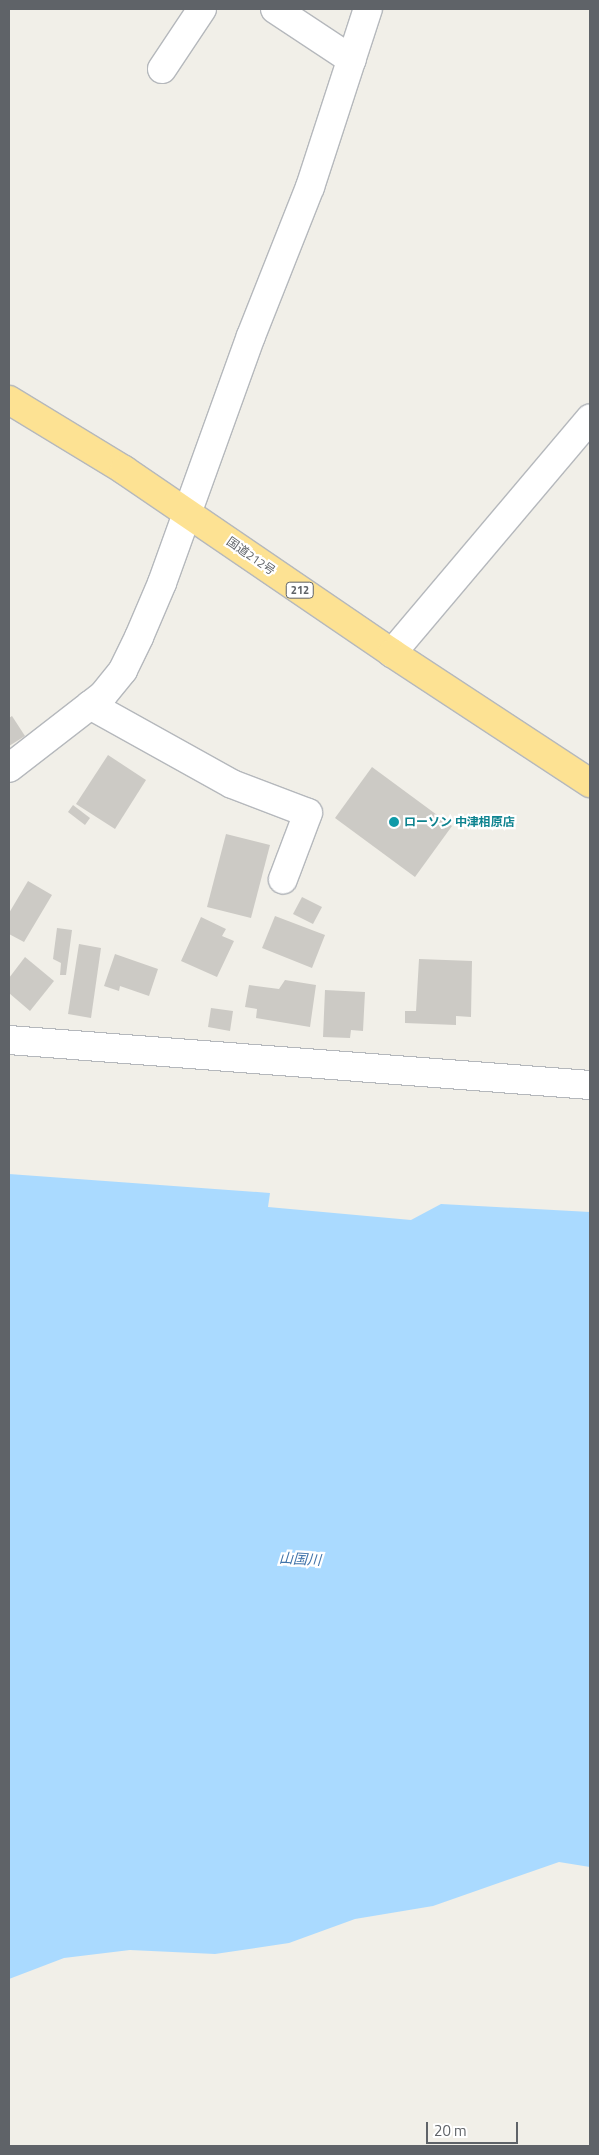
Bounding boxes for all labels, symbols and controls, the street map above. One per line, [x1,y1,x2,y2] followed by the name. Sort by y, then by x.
[224,534,278,578] street label: 国道212号
[285,582,315,598] road number: 212
[404,815,515,829] place label: ローソン 中津相原店
[388,816,400,828] marker: ローソン 中津相原店
[279,1550,321,1568] water label: 山国川
[429,2112,522,2144] scale bar
[434,2119,467,2142] text: 20 m

